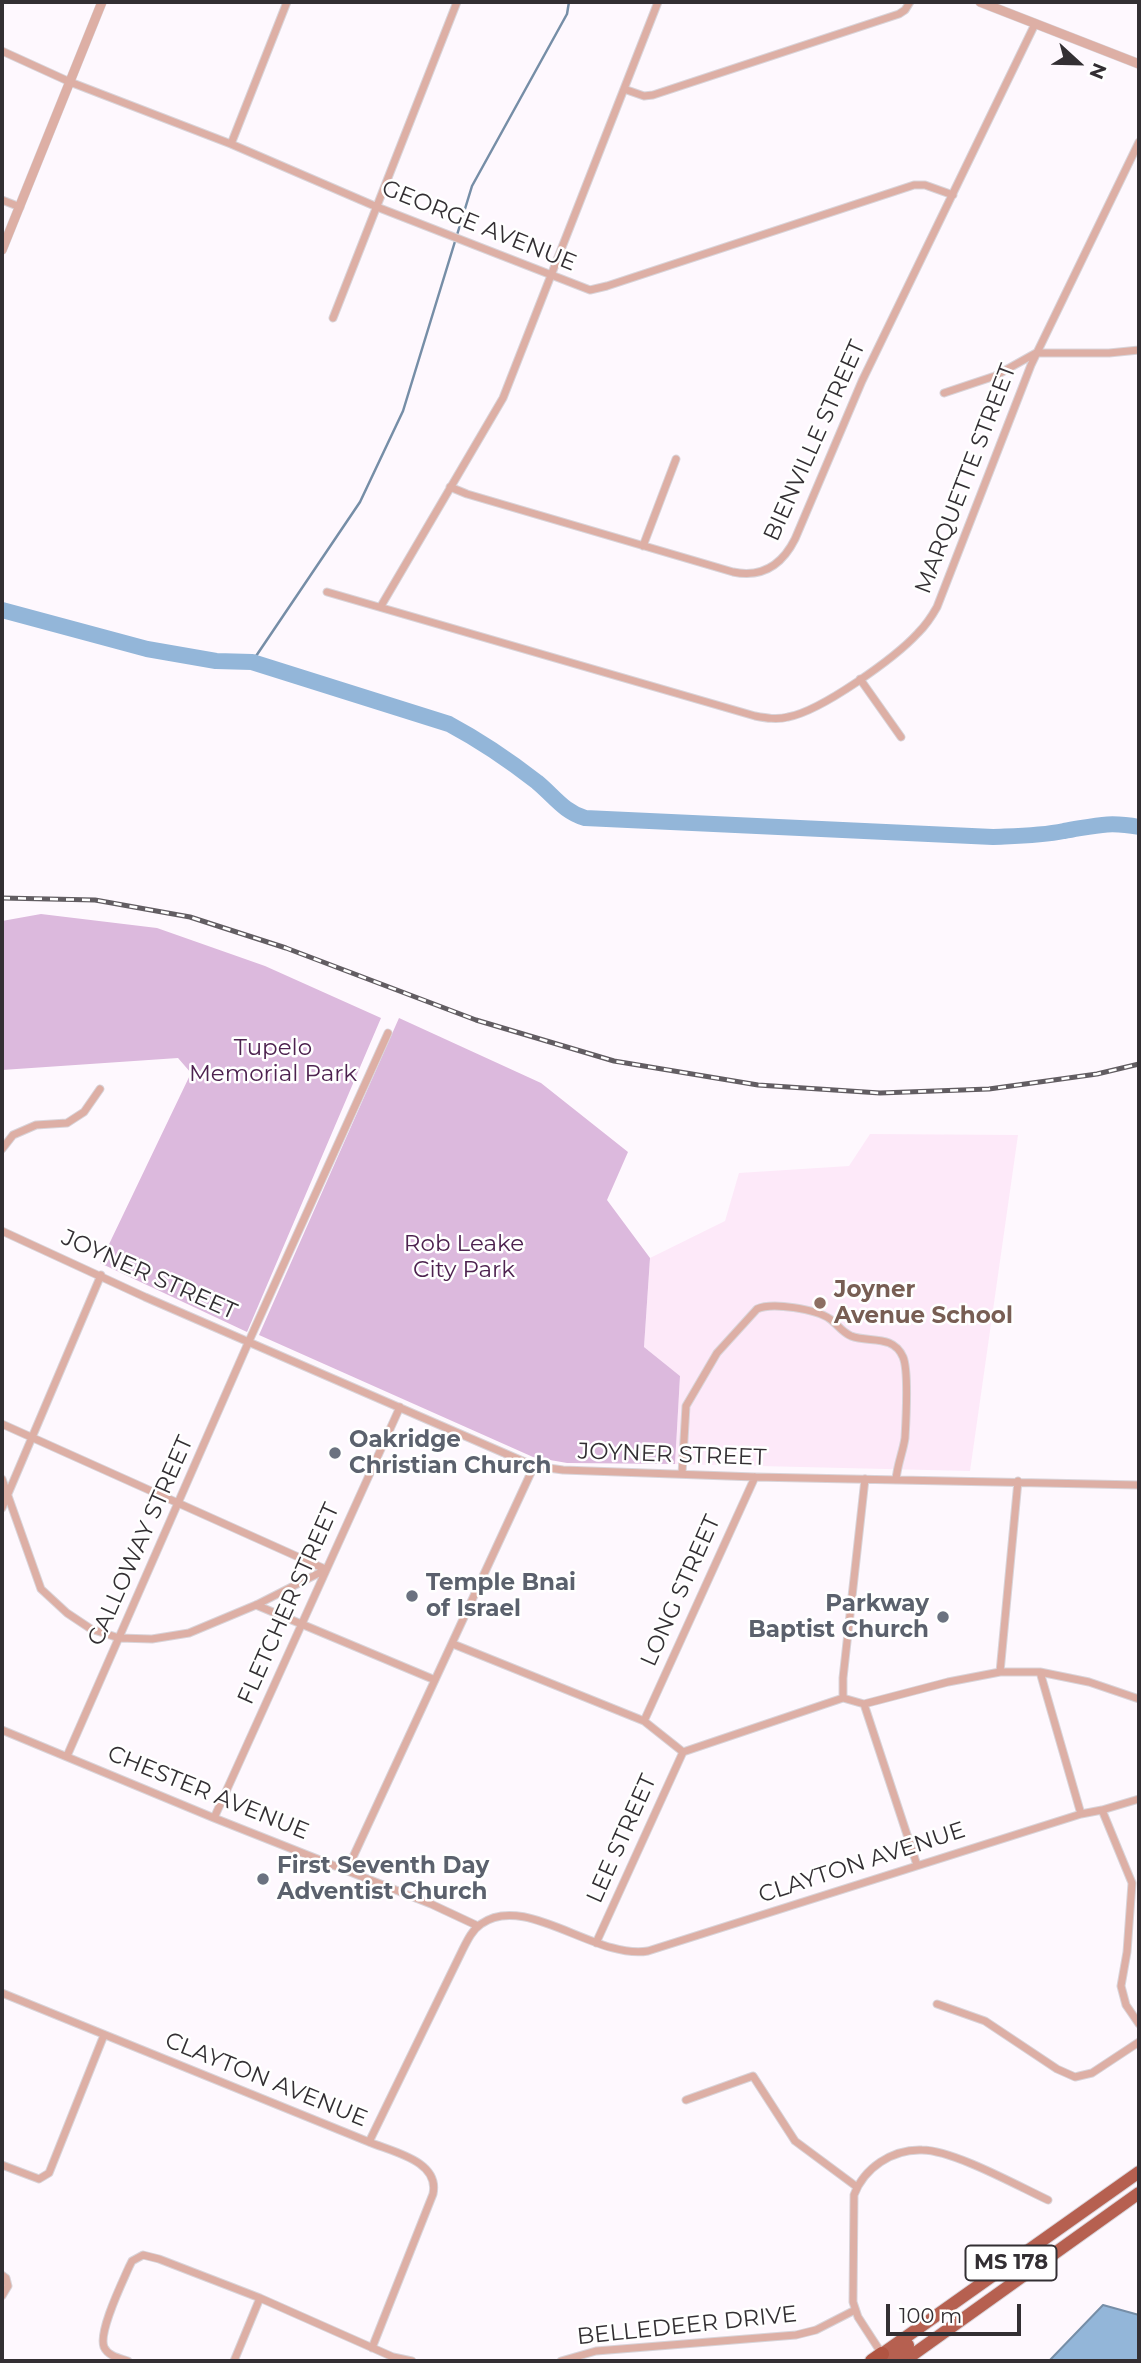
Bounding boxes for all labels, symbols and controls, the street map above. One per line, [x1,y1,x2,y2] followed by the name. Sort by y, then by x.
[1043,28,1113,98] north arrow
[1084,60,1111,82] text: N
[378,174,580,278] street label: GEORGE AVENUE
[758,336,872,546] street label: BIENVILLE STREET
[909,360,1023,598] street label: MARQUETTE STREET
[189,1034,357,1088] park label: Tupelo Memorial Park
[57,1224,241,1326] street label: JOYNER STREET
[404,1230,524,1284] park label: Rob Leake City Park
[834,1276,1013,1330] place label: Joyner Avenue School
[812,1295,828,1311] marker: Joyner Avenue School
[349,1426,551,1480] place label: Oakridge Christian Church
[82,1432,200,1650] street label: CALLOWAY STREET
[577,1438,767,1472] street label: JOYNER STREET
[327,1445,343,1461] marker: Oakridge Christian Church
[232,1499,346,1709] street label: FLETCHER STREET
[635,1511,727,1671] street label: LONG STREET
[426,1569,576,1623] place label: Temple Bnai of Israel
[404,1588,420,1604] marker: Temple Bnai of Israel
[748,1590,929,1644] place label: Parkway Baptist Church
[935,1609,951,1625] marker: Parkway Baptist Church
[103,1740,313,1846] street label: CHESTER AVENUE
[581,1770,663,1908] street label: LEE STREET
[755,1817,969,1909] street label: CLAYTON AVENUE
[277,1852,489,1906] place label: First Seventh Day Adventist Church
[255,1871,271,1887] marker: First Seventh Day Adventist Church
[161,2027,371,2133] street label: CLAYTON AVENUE
[965,2246,1056,2280] road number: MS 178
[889,2290,1024,2334] scale bar
[576,2301,798,2351] street label: BELLEDEER DRIVE
[899,2303,962,2328] text: 100 m

